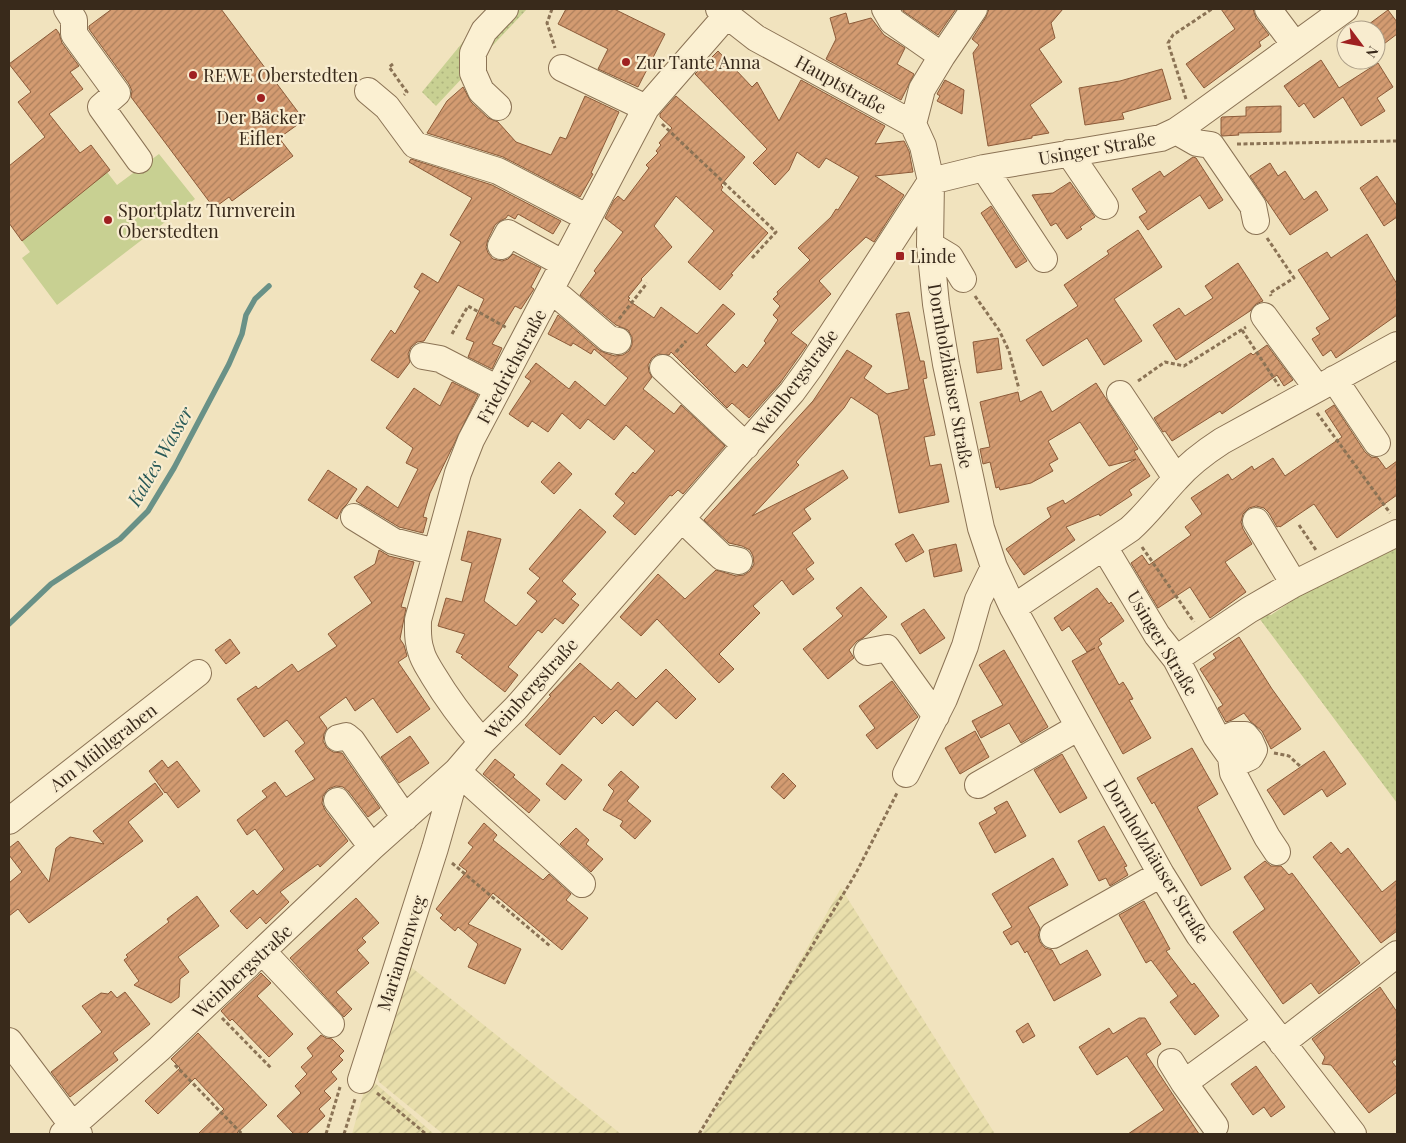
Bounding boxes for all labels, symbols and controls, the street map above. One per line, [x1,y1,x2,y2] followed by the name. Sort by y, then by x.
[1336,20,1386,70] north arrow
[1362,43,1383,61] text: N
[791,49,891,119] street label: Hauptstraße
[636,50,761,74] place label: Zur Tante Anna
[620,56,632,68] marker: Zur Tante Anna
[203,63,358,87] place label: REWE Oberstedten
[187,69,199,81] marker: REWE Oberstedten
[255,92,267,104] marker: Der Bäcker Eifler
[216,105,306,150] place label: Der Bäcker Eifler
[1036,126,1158,170] street label: Usinger Straße
[118,198,296,243] place label: Sportplatz Turnverein Oberstedten
[102,214,114,226] marker: Sportplatz Turnverein Oberstedten
[910,244,956,268] place label: Linde
[894,250,906,262] marker: Linde
[923,282,979,470] street label: Dornholzhäuser Straße
[471,304,551,428] street label: Friedrichstraße
[746,324,843,441] street label: Weinbergstraße
[119,401,198,511] water label: Kaltes Wasser
[1122,586,1204,700] street label: Usinger Straße
[479,632,583,744] street label: Weinbergstraße
[44,697,162,797] street label: Am Mühlgraben
[1098,774,1216,948] street label: Dornholzhäuser Straße
[371,892,431,1014] street label: Mariannenweg
[186,919,297,1024] street label: Weinbergstraße

